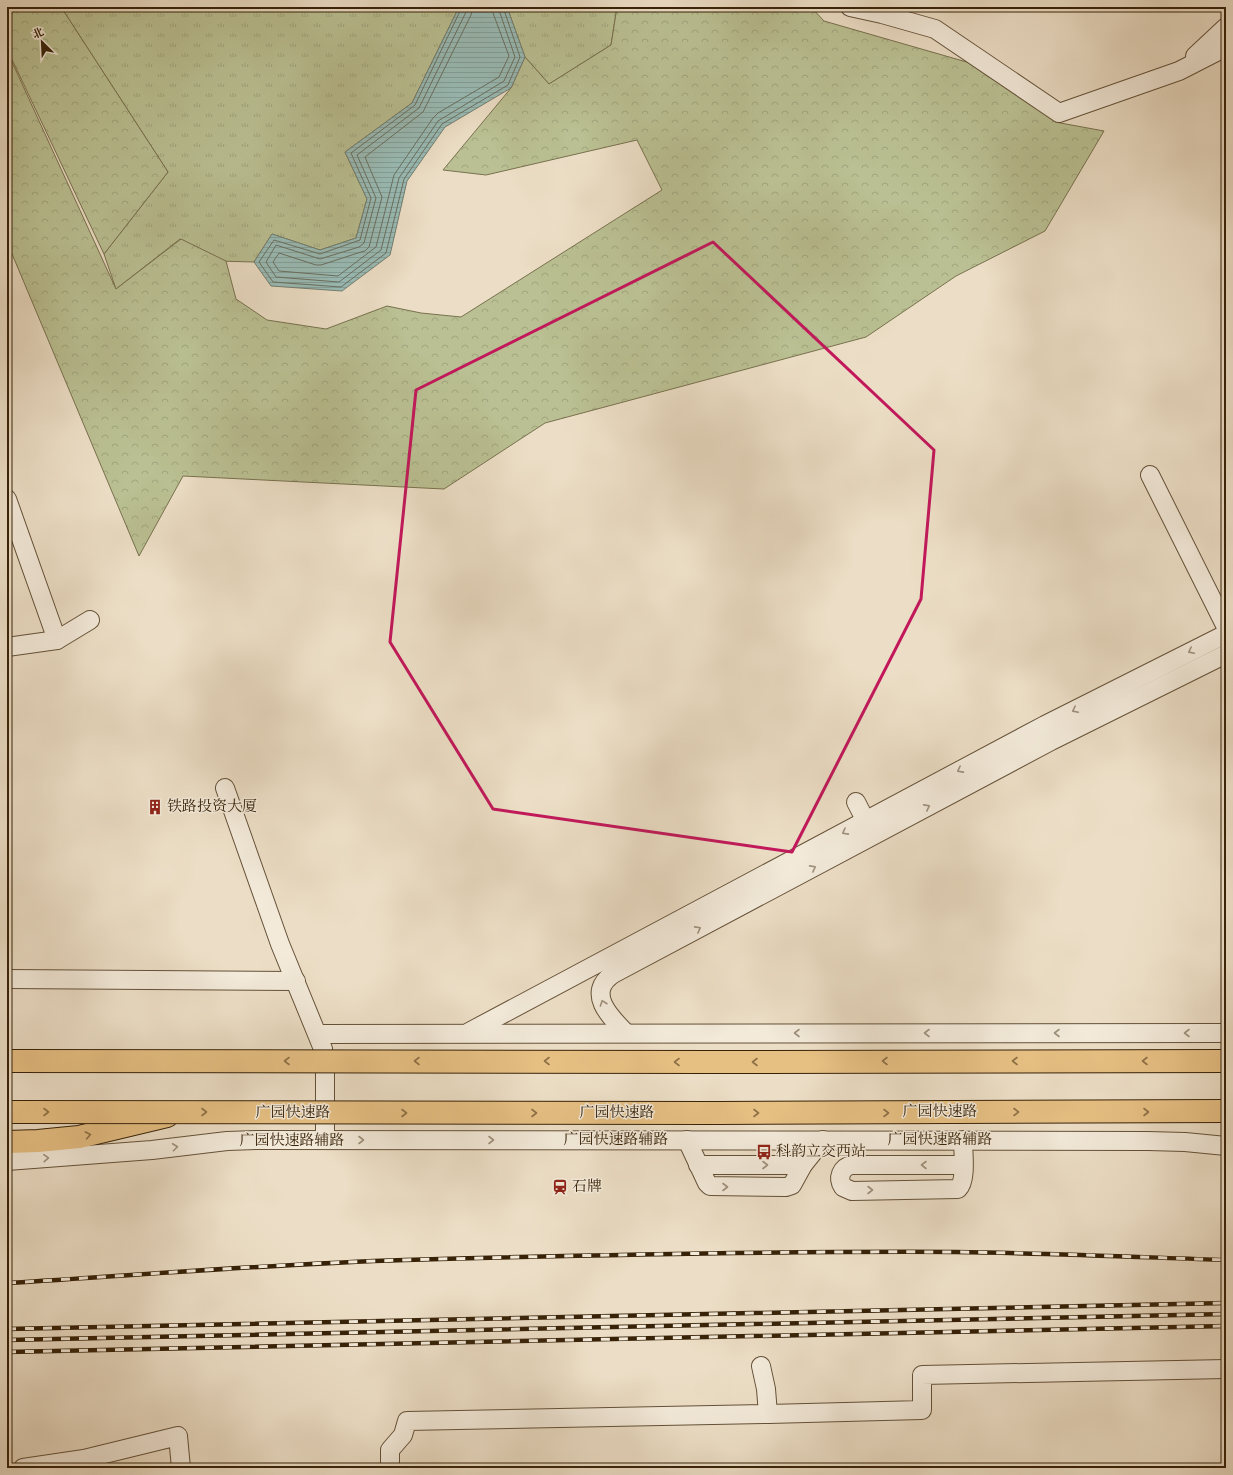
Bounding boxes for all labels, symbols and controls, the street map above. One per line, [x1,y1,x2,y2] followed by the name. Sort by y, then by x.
[22,22,62,62] north arrow
[30,25,47,43] text: 北
[1188,647,1195,654] one-way arrow
[1072,705,1079,713] one-way arrow
[957,766,964,773] one-way arrow
[167,797,257,818] place label: 铁路投资大厦
[146,798,164,816] building icon: 铁路投资大厦
[923,804,931,812] one-way arrow
[842,827,850,835] one-way arrow
[809,865,816,873] one-way arrow
[694,926,701,934] one-way arrow
[599,999,608,1006] one-way arrow
[794,1029,800,1037] one-way arrow
[924,1029,930,1037] one-way arrow
[1054,1029,1060,1037] one-way arrow
[1184,1029,1190,1037] one-way arrow
[284,1057,290,1065] one-way arrow
[414,1057,420,1065] one-way arrow
[544,1057,550,1065] one-way arrow
[882,1057,888,1065] one-way arrow
[1012,1057,1018,1065] one-way arrow
[1142,1057,1148,1065] one-way arrow
[674,1058,680,1066] one-way arrow
[752,1058,758,1066] one-way arrow
[902,1102,978,1123] street label: 广园快速路
[255,1103,331,1124] street label: 广园快速路
[579,1103,655,1124] street label: 广园快速路
[43,1108,49,1116] one-way arrow
[201,1108,207,1116] one-way arrow
[1013,1108,1019,1116] one-way arrow
[1143,1108,1149,1116] one-way arrow
[401,1109,407,1117] one-way arrow
[531,1109,537,1117] one-way arrow
[753,1109,759,1117] one-way arrow
[883,1109,889,1117] one-way arrow
[563,1130,669,1151] street label: 广园快速路辅路
[887,1130,993,1151] street label: 广园快速路辅路
[84,1131,91,1140] one-way arrow
[239,1131,345,1152] street label: 广园快速路辅路
[358,1136,364,1144] one-way arrow
[488,1136,494,1144] one-way arrow
[776,1142,866,1163] place label: 科韵立交西站
[172,1143,178,1152] one-way arrow
[755,1143,773,1161] bus stop icon: 科韵立交西站
[43,1154,49,1163] one-way arrow
[762,1161,768,1169] one-way arrow
[921,1161,927,1169] one-way arrow
[572,1177,602,1198] place label: 石牌
[551,1178,569,1196] station icon: 石牌
[722,1183,728,1191] one-way arrow
[867,1186,873,1195] one-way arrow

